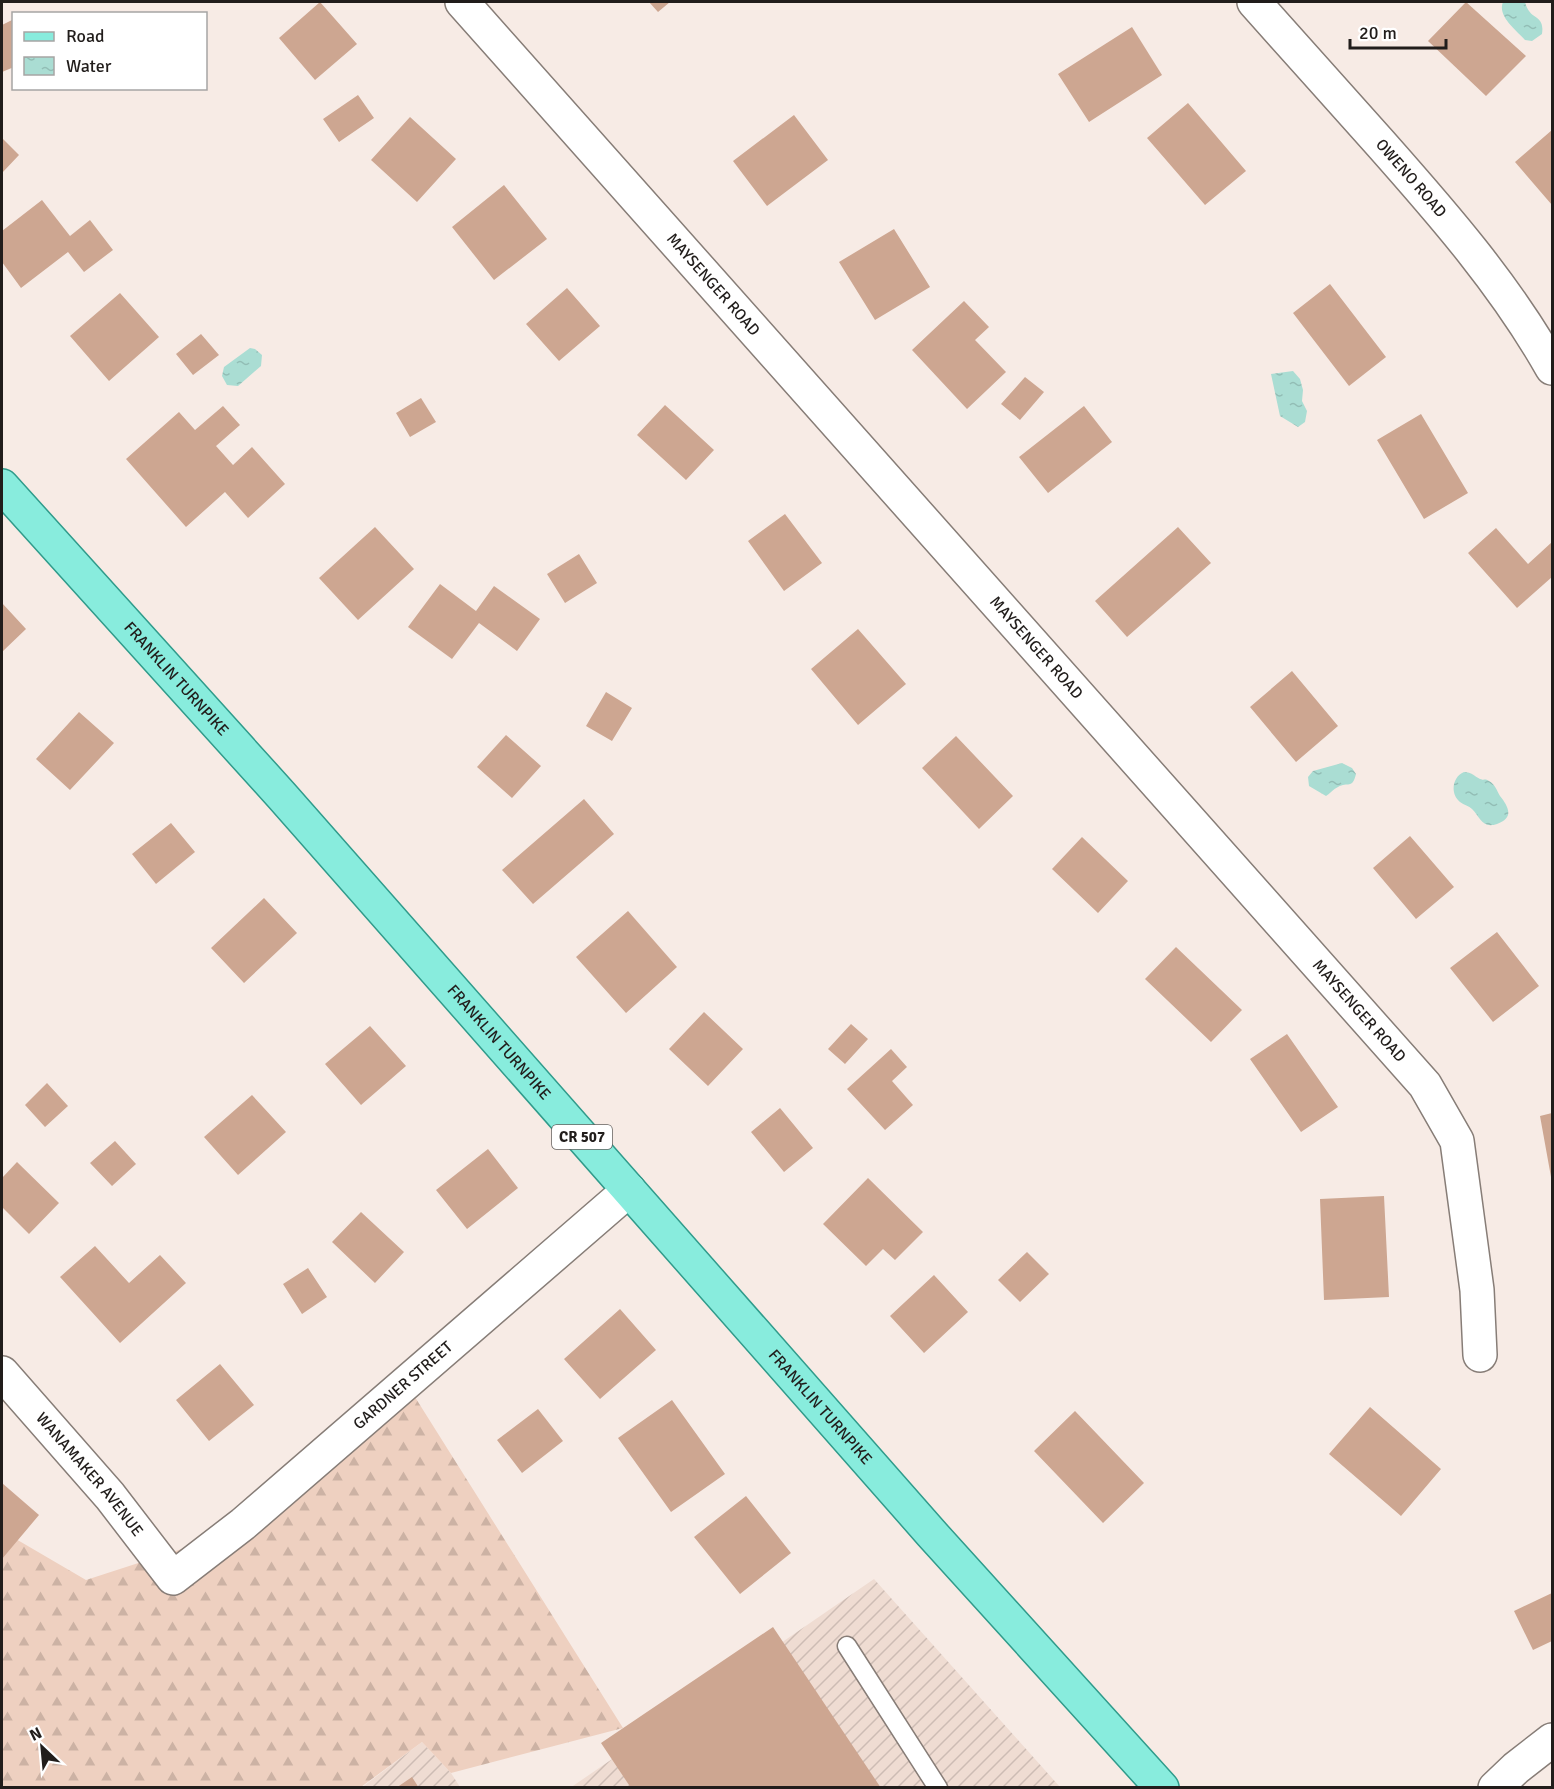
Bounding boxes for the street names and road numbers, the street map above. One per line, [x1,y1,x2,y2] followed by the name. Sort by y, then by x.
[1371,135,1451,222] street label: OWENO ROAD
[662,229,764,340] street label: MAYSENGER ROAD
[985,592,1087,703] street label: MAYSENGER ROAD
[120,618,233,740] street label: FRANKLIN TURNPIKE
[1308,955,1410,1066] street label: MAYSENGER ROAD
[443,981,555,1104] street label: FRANKLIN TURNPIKE
[552,1125,612,1149] road number: CR 507
[349,1337,457,1434] street label: GARDNER STREET
[764,1345,876,1469] street label: FRANKLIN TURNPIKE
[31,1408,147,1540] street label: WANAMAKER AVENUE

